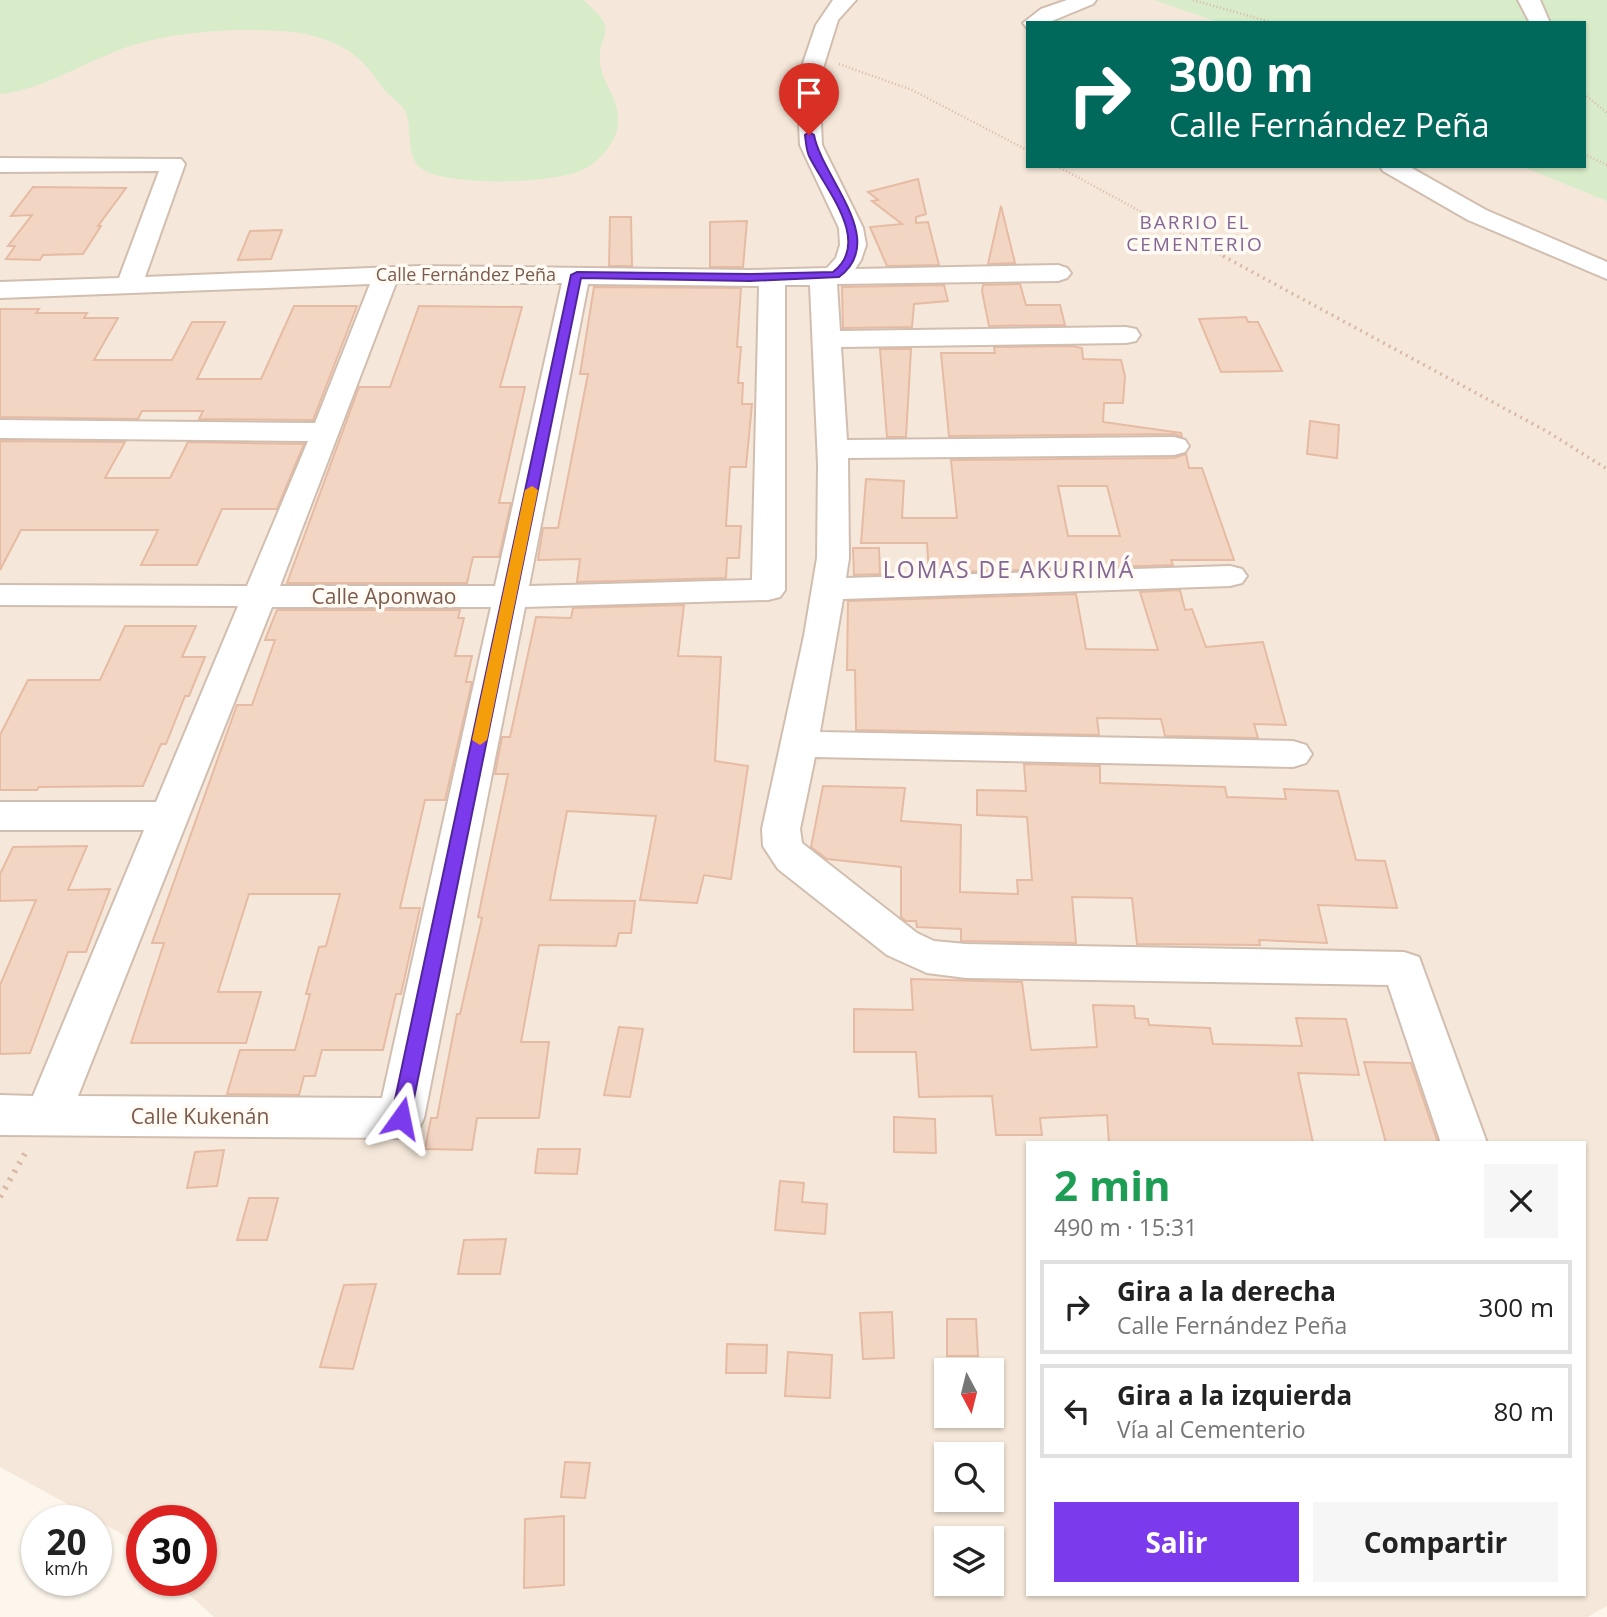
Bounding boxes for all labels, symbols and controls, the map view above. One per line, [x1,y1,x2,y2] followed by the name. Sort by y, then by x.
[1169,40,1314,106] text: 300 m
[1054,49,1145,140] icon: right
[779,63,839,135] pin
[790,74,828,112] icon: arrive
[1169,103,1489,146] text: Calle Fernández Peña
[1126,209,1264,257] district label: BARRIO EL CEMENTERIO
[376,262,556,286] street label: Calle Fernández Peña
[883,553,1135,585] district label: LOMAS DE AKURIMÁ
[312,582,456,610] street label: Calle Aponwao
[364,1081,438,1155] position arrow
[131,1102,269,1130] street label: Calle Kukenán
[1054,1156,1171,1213] text: 2 min
[1484,1164,1558,1238] button: close
[1054,1211,1197,1243] text: 490 m · 15:31
[1117,1273,1336,1309] text: Gira a la derecha
[1058,1288,1096,1326] icon: right
[1479,1289,1554,1325] text: 300 m
[1117,1309,1347,1341] text: Calle Fernández Peña
[934,1358,1004,1428] north arrow
[934,1358,1004,1596] map controls
[1117,1377,1352,1413] text: Gira a la izquierda
[1058,1392,1096,1430] icon: left
[1493,1393,1554,1429] text: 80 m
[1117,1413,1306,1445] text: Vía al Cementerio
[934,1442,1004,1512] button: search
[1054,1502,1299,1582] button: Salir
[1313,1502,1558,1582] button: Compartir
[126,1505,217,1596] speed limit sign: 30
[46,1518,87,1565] text: 20
[934,1526,1004,1596] button: layers
[45,1556,88,1580] text: km/h

